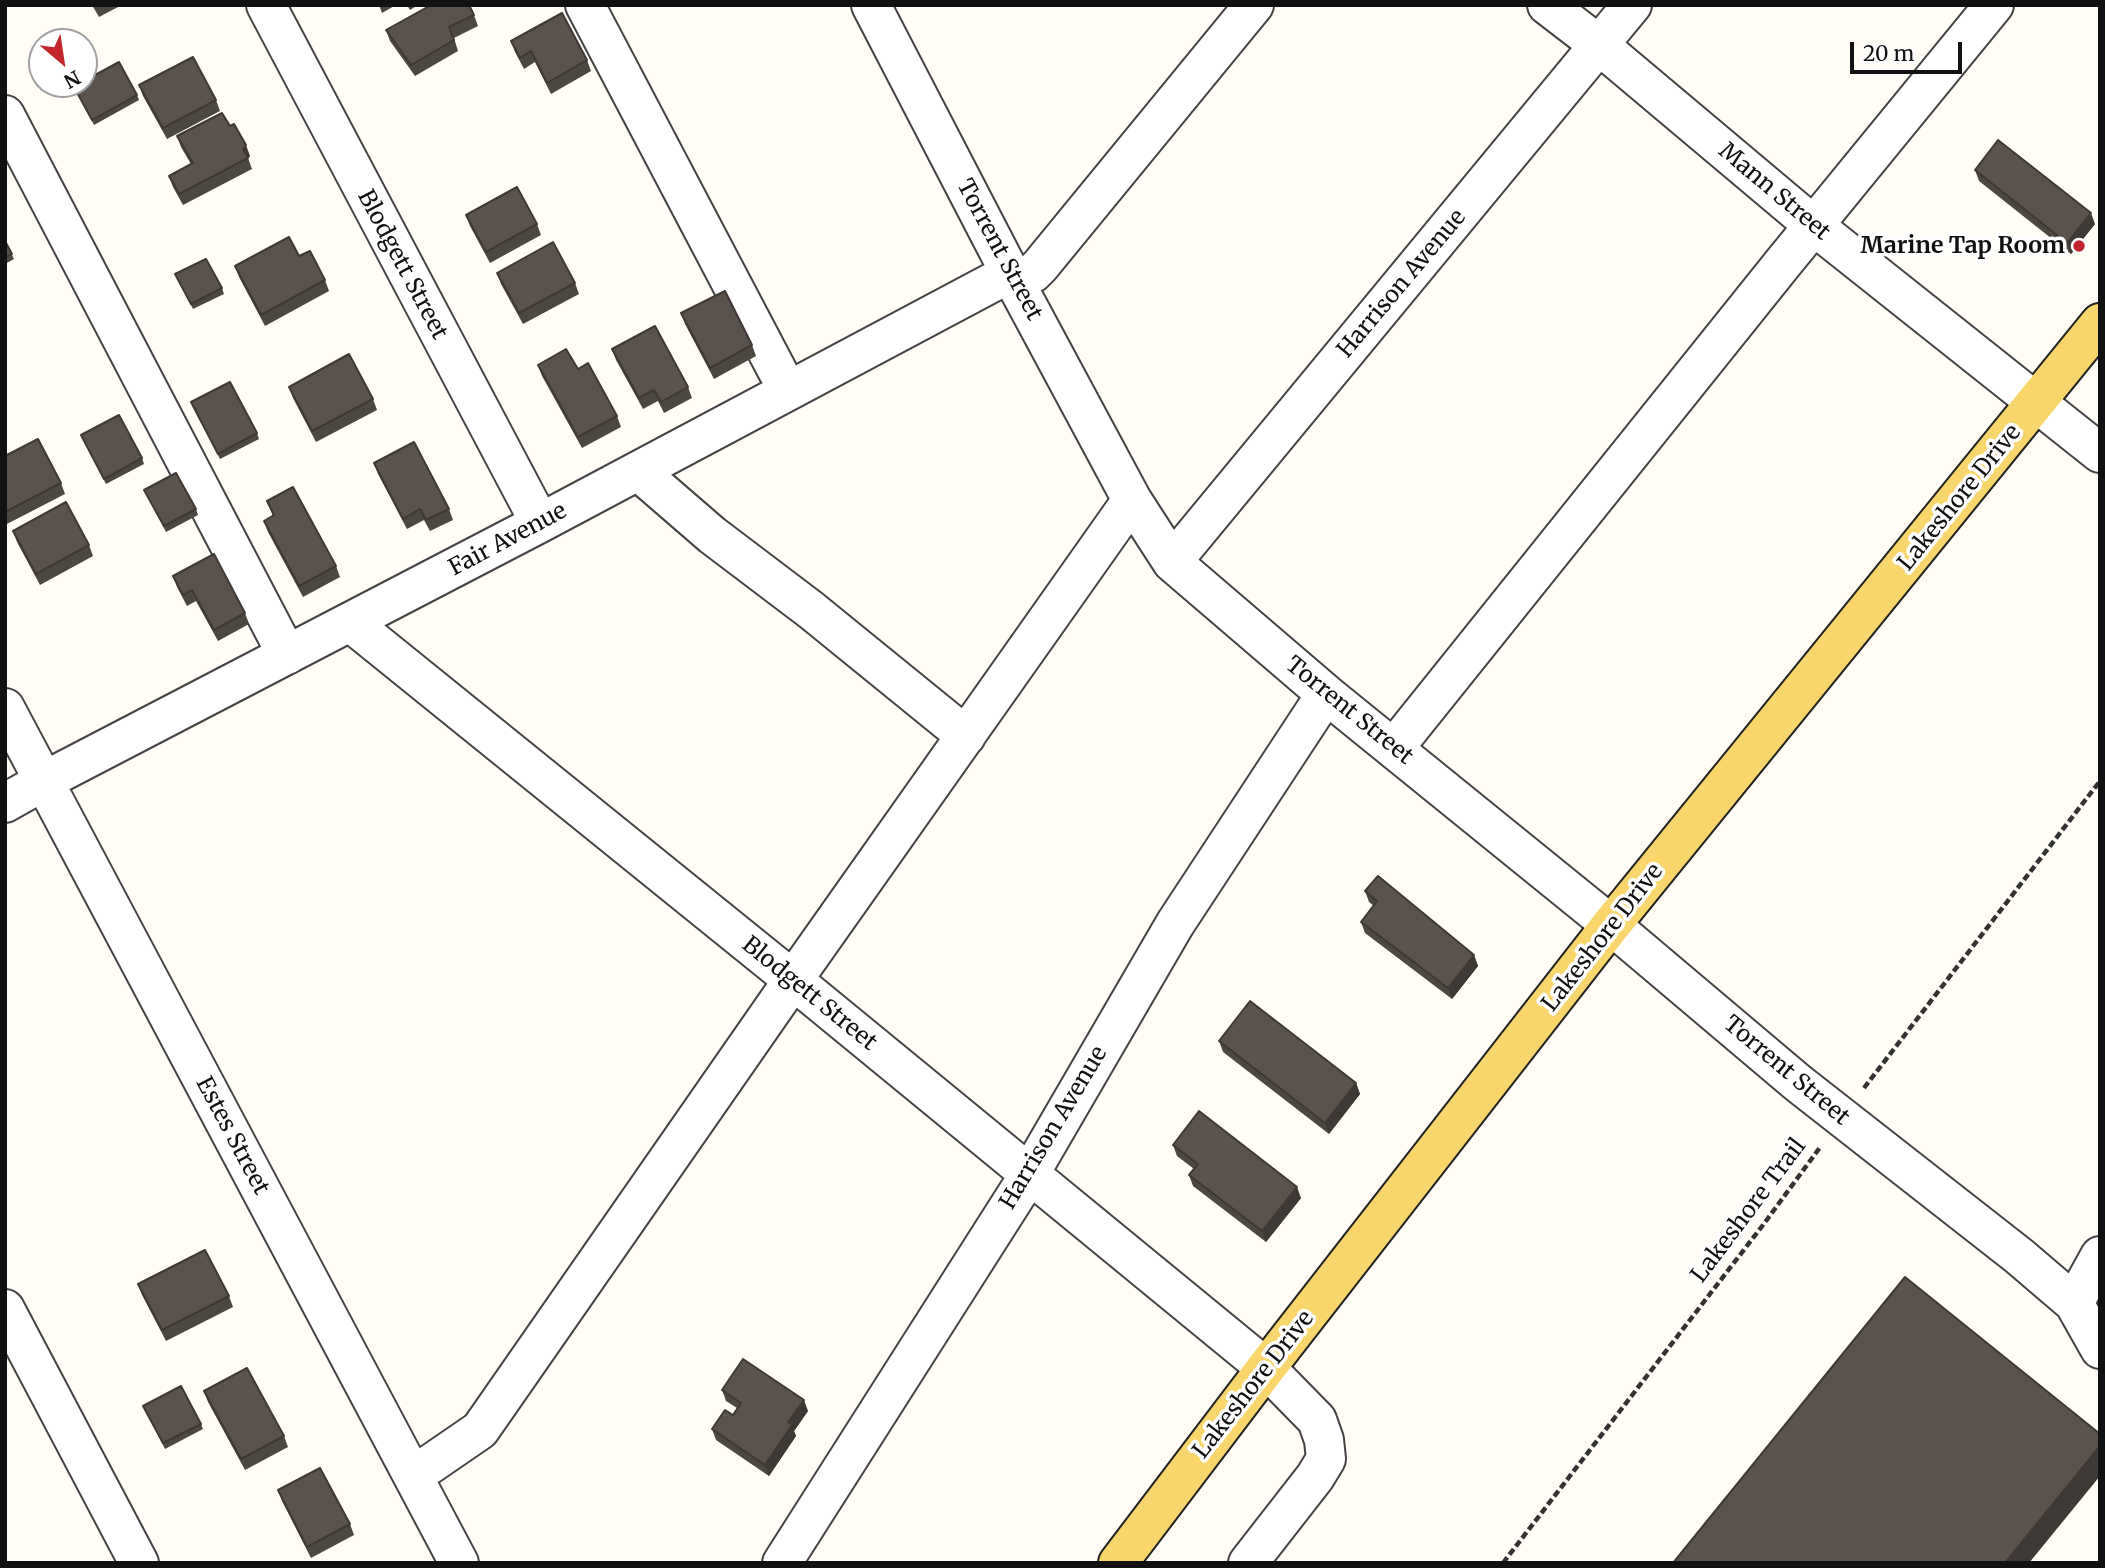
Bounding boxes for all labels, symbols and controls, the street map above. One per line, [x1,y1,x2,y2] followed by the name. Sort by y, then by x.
[28,28,98,98] north arrow
[1853,28,1965,72] scale bar
[1863,40,1914,67] text: 20 m
[60,65,85,94] text: N
[1713,137,1835,247] street label: Mann Street
[950,175,1048,325] street label: Torrent Street
[351,186,453,344] street label: Blodgett Street
[1332,204,1472,364] street label: Harrison Avenue
[1860,232,2065,260] place label: Marine Tap Room
[2071,238,2087,254] marker: Marine Tap Room
[1893,419,2027,577] street label: Lakeshore Drive
[444,497,572,583] street label: Fair Avenue
[1280,651,1418,771] street label: Torrent Street
[1537,859,1669,1017] street label: Lakeshore Drive
[736,931,882,1057] street label: Blodgett Street
[1717,1010,1855,1132] street label: Torrent Street
[995,1042,1113,1214] street label: Harrison Avenue
[189,1072,275,1200] street label: Estes Street
[1686,1134,1812,1288] street label: Lakeshore Trail
[1188,1306,1320,1464] street label: Lakeshore Drive

